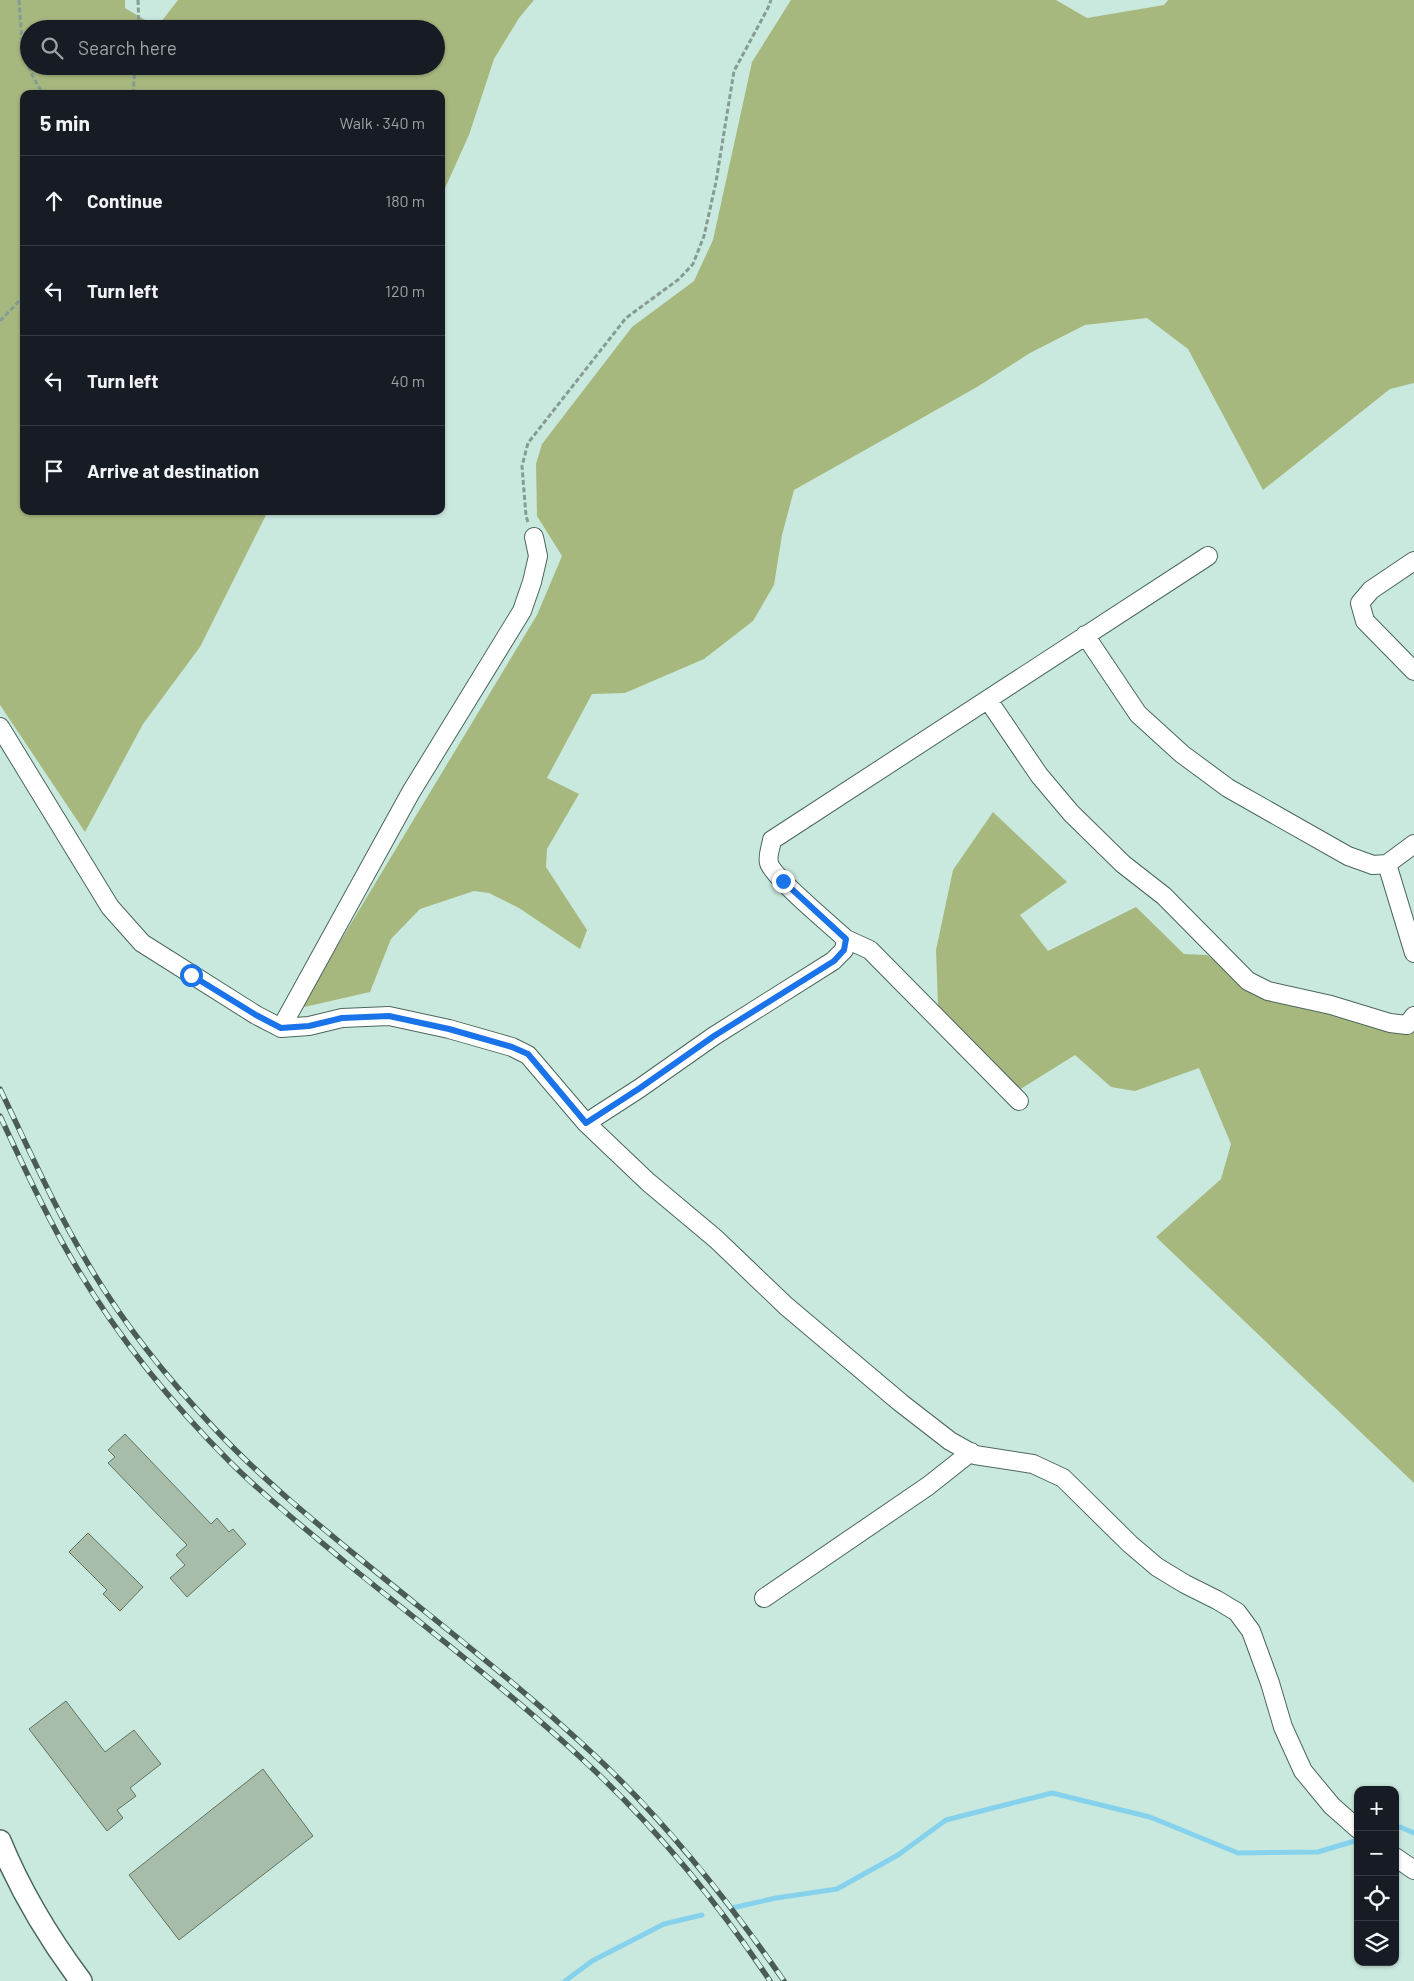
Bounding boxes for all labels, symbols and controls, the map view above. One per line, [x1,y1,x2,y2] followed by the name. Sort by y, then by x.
[20,20,445,75] search box
[38,34,66,62] icon: search
[78,36,177,59] text: Search here
[40,110,90,135] text: 5 min
[340,113,425,132] text: Walk · 340 m
[40,187,68,215] icon: ahead
[87,189,163,212] text: Continue
[386,191,425,210] text: 180 m
[40,277,68,305] icon: left
[87,279,158,302] text: Turn left
[385,281,425,300] text: 120 m
[40,367,68,395] icon: left
[87,369,158,392] text: Turn left
[391,371,425,390] text: 40 m
[40,457,68,485] icon: arrive
[87,459,259,482] text: Arrive at destination
[772,870,795,893] route end
[180,964,203,987] route start
[1354,1786,1399,1966] map controls
[1354,1786,1399,1831] button: +
[1354,1831,1399,1876] button: −
[1354,1876,1399,1921] button: locate
[1354,1921,1399,1966] button: layers

